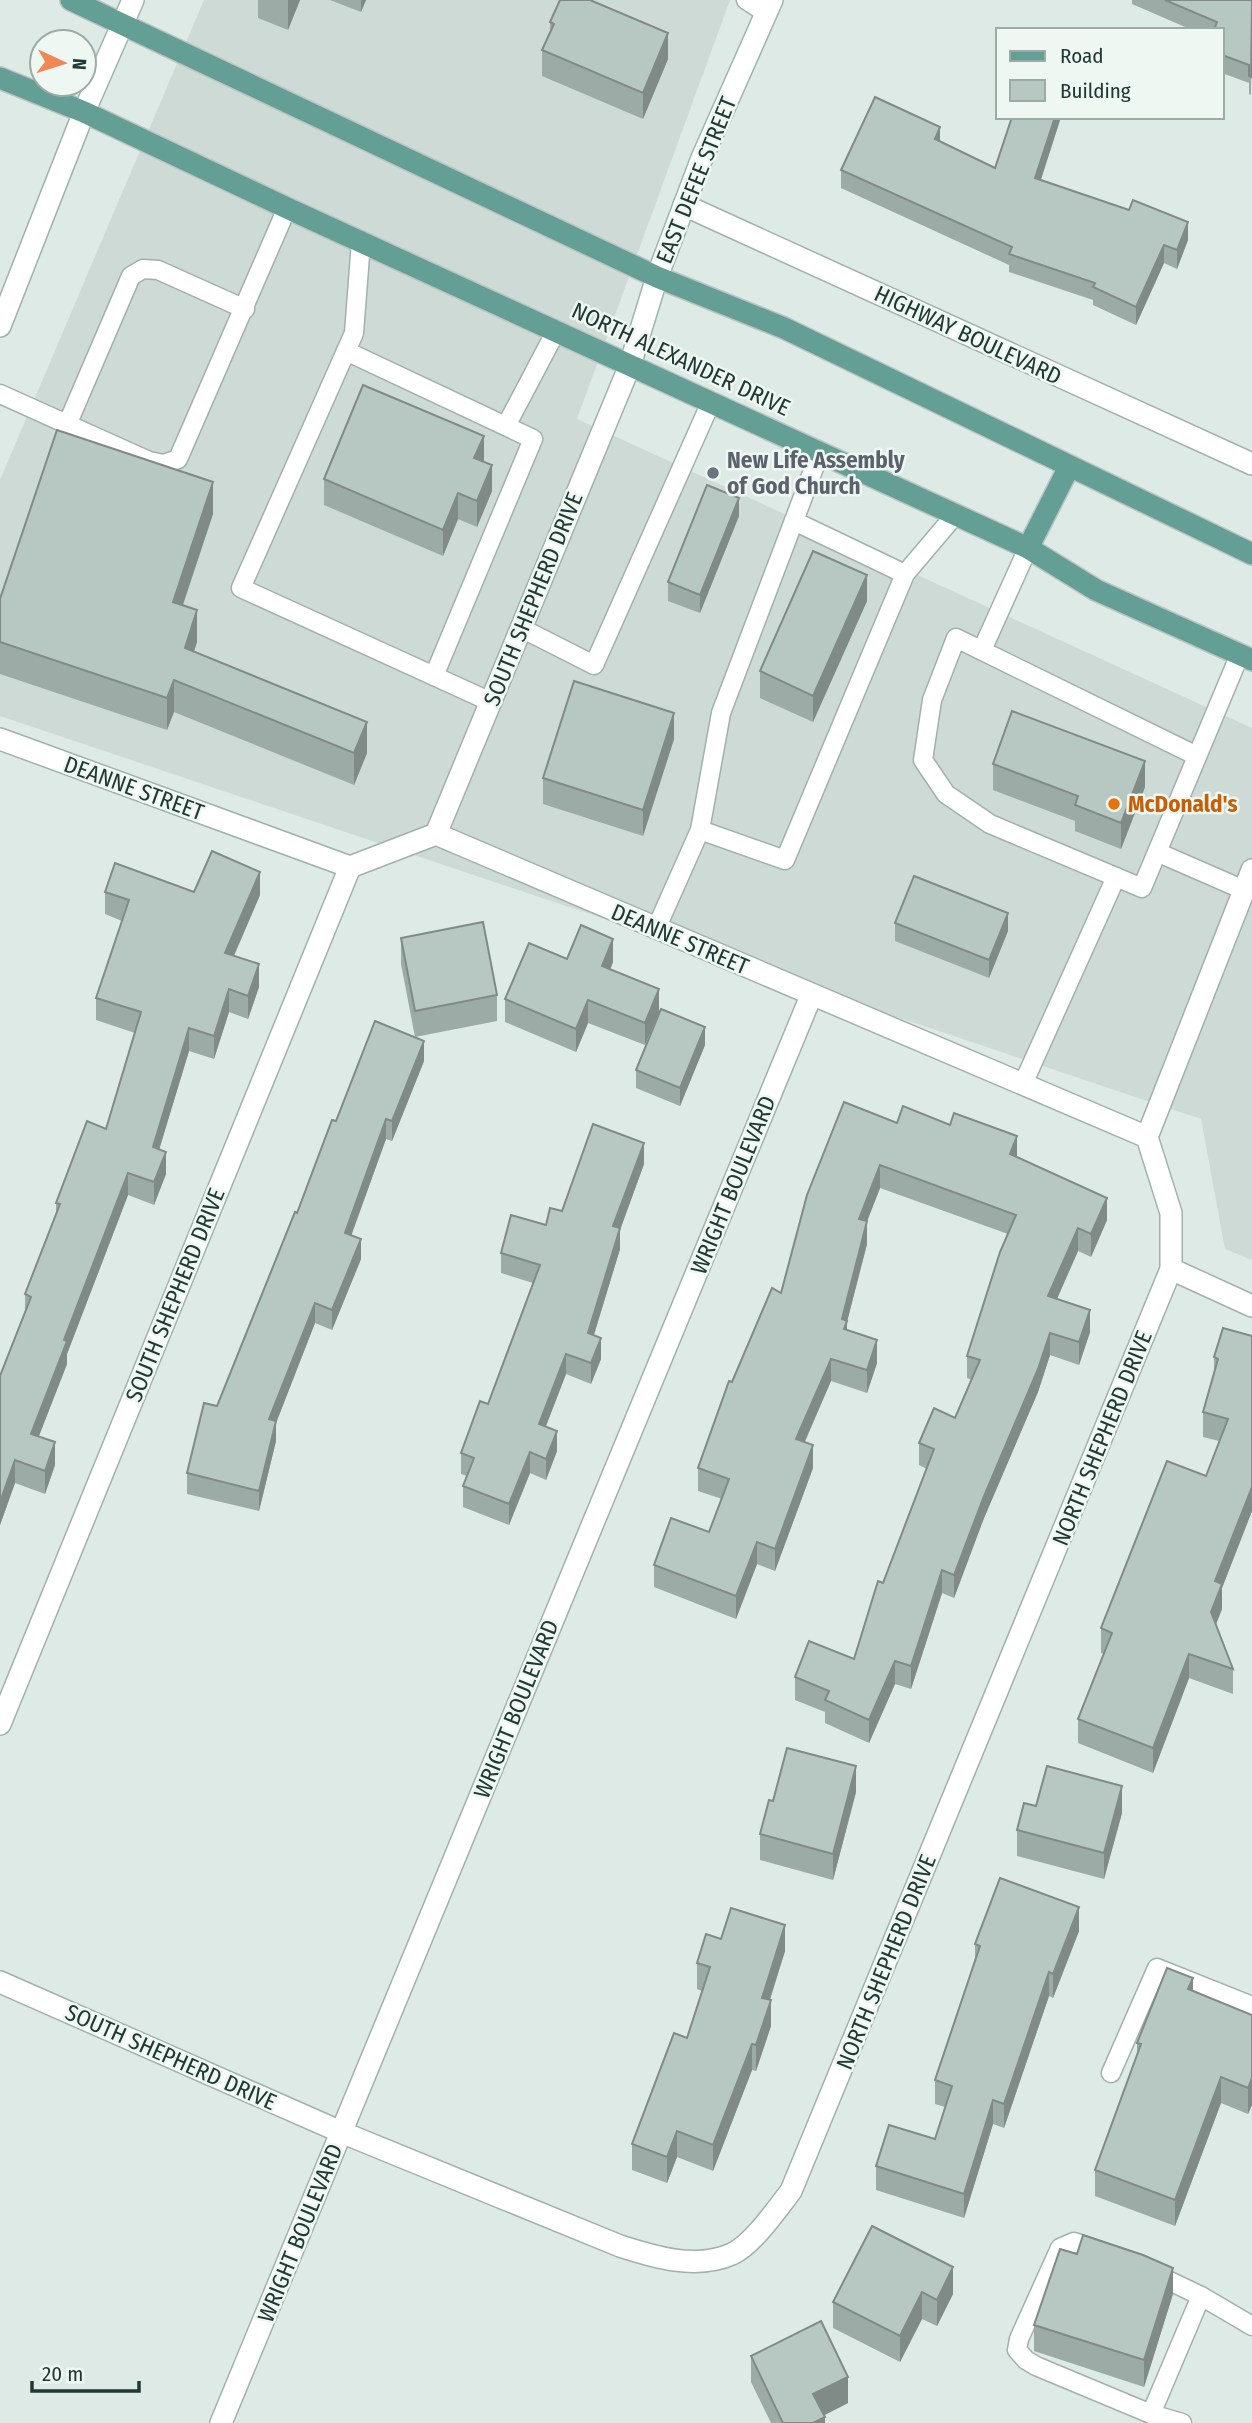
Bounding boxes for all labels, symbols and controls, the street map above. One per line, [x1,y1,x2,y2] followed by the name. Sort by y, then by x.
[28,28,98,98] north arrow
[996,28,1224,119] legend
[1060,43,1104,69] text: Road
[68,58,91,71] text: N
[1060,78,1131,104] text: Building
[650,92,742,267] street label: EAST DEFEE STREET
[870,279,1066,391] street label: HIGHWAY BOULEVARD
[568,296,794,422] street label: NORTH ALEXANDER DRIVE
[727,446,906,500] place label: New Life Assembly of God Church
[705,465,721,481] marker: New Life Assembly of God Church
[477,488,589,710] street label: SOUTH SHEPHERD DRIVE
[60,750,208,826] street label: DEANNE STREET
[1128,790,1238,818] place label: McDonald's
[1106,796,1122,812] marker: McDonald's
[607,897,753,981] street label: DEANNE STREET
[684,1092,782,1278] street label: WRIGHT BOULEVARD
[119,1184,231,1406] street label: SOUTH SHEPHERD DRIVE
[1046,1327,1158,1549] street label: NORTH SHEPHERD DRIVE
[467,1616,565,1802] street label: WRIGHT BOULEVARD
[830,1851,942,2073] street label: NORTH SHEPHERD DRIVE
[61,1998,281,2116] street label: SOUTH SHEPHERD DRIVE
[251,2140,349,2326] street label: WRIGHT BOULEVARD
[32,2350,138,2394] scale bar
[42,2361,83,2387] text: 20 m

